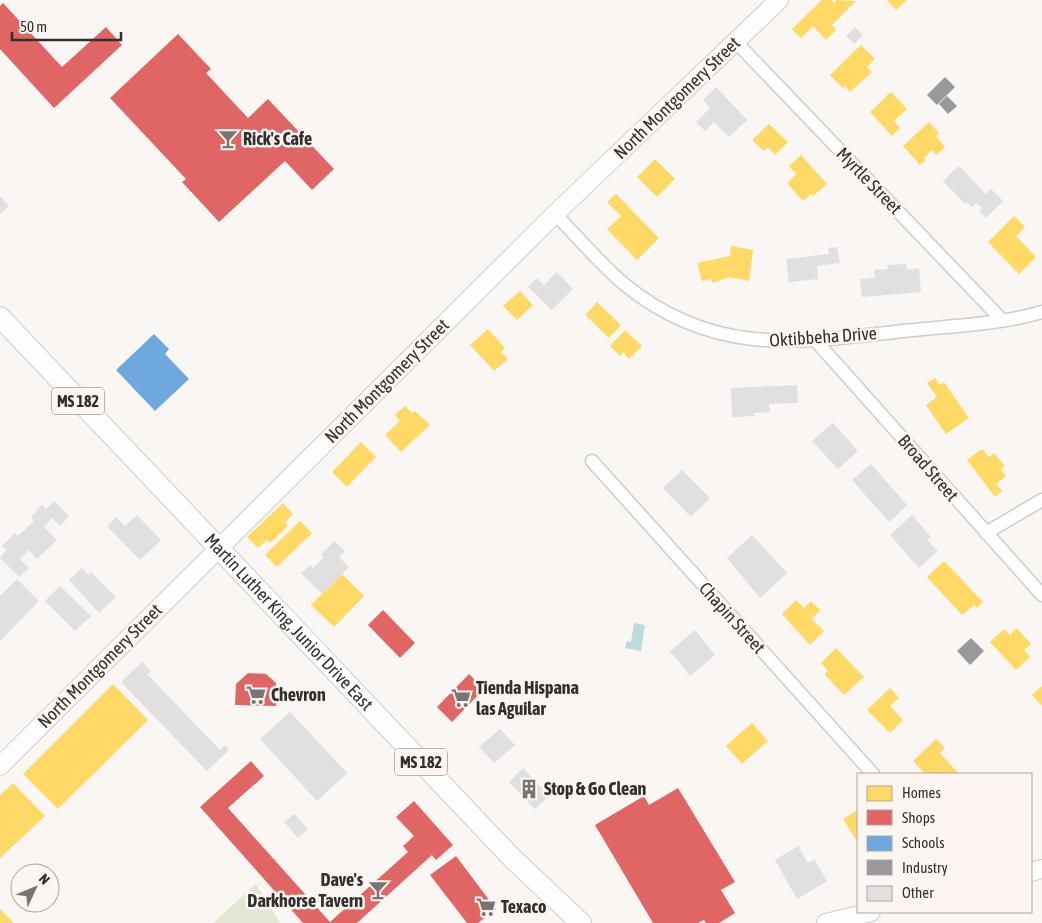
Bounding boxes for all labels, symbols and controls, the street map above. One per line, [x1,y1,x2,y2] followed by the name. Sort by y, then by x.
[12,10,121,42] scale bar
[20,18,47,35] text: 50 m
[609,32,744,163] street label: North Montgomery Street
[217,128,239,150] bar icon: Rick's Cafe
[243,128,312,149] place label: Rick's Cafe
[832,143,906,218] street label: Myrtle Street
[320,314,453,447] street label: North Montgomery Street
[769,322,877,351] street label: Oktibbeha Drive
[52,388,104,414] road number: MS 182
[894,430,963,505] street label: Broad Street
[200,529,378,714] street label: Martin Luther King, Junior Drive East
[695,578,770,658] street label: Chapin Street
[33,599,166,732] street label: North Montgomery Street
[476,677,579,719] place label: Tienda Hispana las Aguilar
[245,684,267,706] supermarket icon: Chevron
[271,684,326,705] place label: Chevron
[450,687,472,709] supermarket icon: Tienda Hispana las Aguilar
[395,749,447,776] road number: MS 182
[857,773,1032,913] legend
[518,778,540,800] building icon: Stop & Go Clean
[544,778,647,799] place label: Stop & Go Clean
[902,784,941,801] text: Homes
[902,809,935,826] text: Shops
[902,834,945,851] text: Schools
[902,859,948,876] text: Industry
[10,863,60,913] north arrow
[247,869,364,911] place label: Dave's Darkhorse Tavern
[36,870,53,887] text: N
[367,879,389,901] bar icon: Dave's Darkhorse Tavern
[902,884,934,901] text: Other
[475,896,497,918] supermarket icon: Texaco
[501,896,547,917] place label: Texaco

